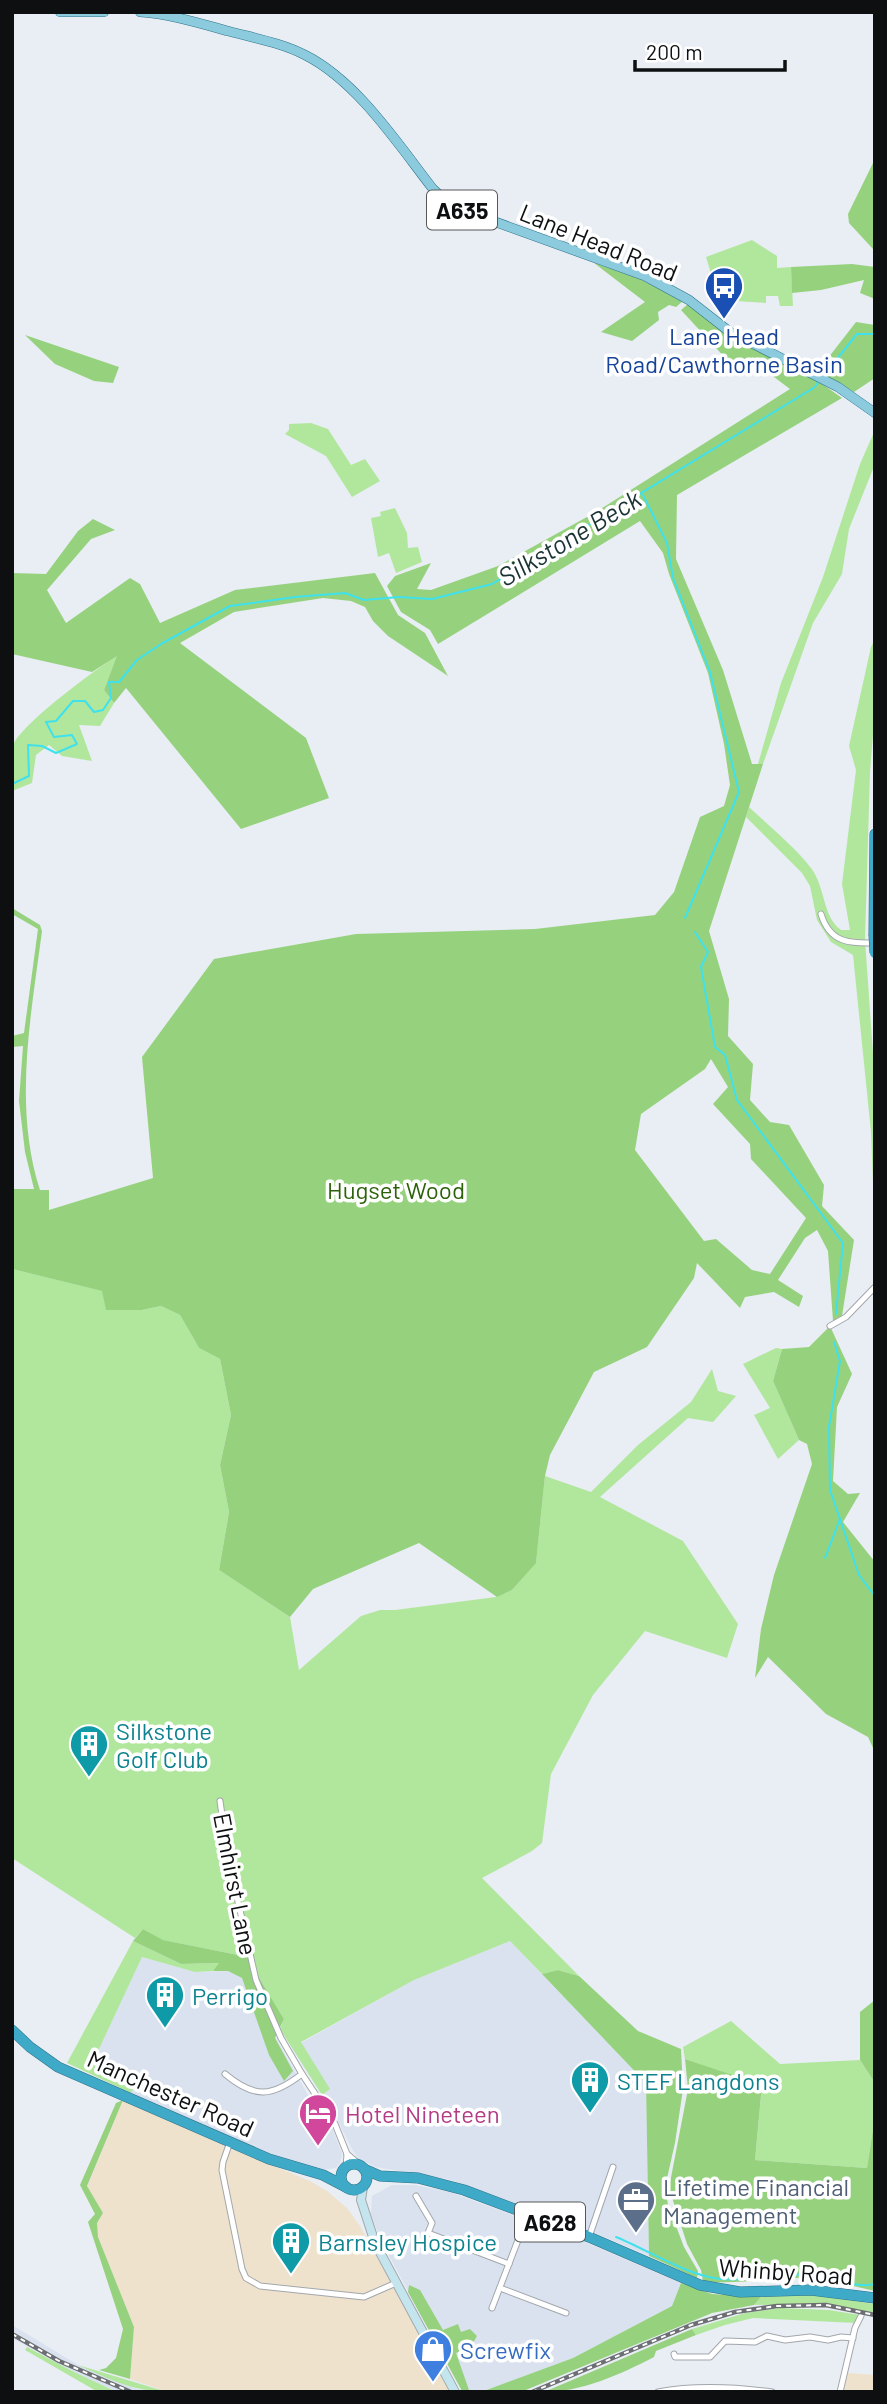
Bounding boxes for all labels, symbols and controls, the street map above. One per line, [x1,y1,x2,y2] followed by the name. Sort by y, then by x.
[635,28,786,72] scale bar
[646,39,703,64] text: 200 m
[427,190,497,230] road number: A635
[516,197,682,287] street label: Lane Head Road
[703,265,745,320] bus stop icon: Lane Head Road/Cawthorne Basin
[605,321,843,378] place label: Lane Head Road/Cawthorne Basin
[492,482,646,592] water label: Silkstone Beck
[327,1175,465,1204] park label: Hugset Wood
[116,1716,212,1773] place label: Silkstone Golf Club
[68,1723,110,1778] building icon: Silkstone Golf Club
[208,1811,264,1957] street label: Elmhirst Lane
[144,1974,186,2029] building icon: Perrigo
[192,1981,268,2010] place label: Perrigo
[83,2043,259,2143] street label: Manchester Road
[569,2059,611,2114] building icon: STEF Langdons
[617,2066,779,2095] place label: STEF Langdons
[297,2092,339,2147] hotel icon: Hotel Nineteen
[345,2099,500,2128] place label: Hotel Nineteen
[663,2172,849,2229] place label: Lifetime Financial Management
[615,2179,657,2234] office icon: Lifetime Financial Management
[515,2202,585,2242] road number: A628
[270,2220,312,2275] building icon: Barnsley Hospice
[318,2227,497,2256] place label: Barnsley Hospice
[718,2252,854,2290] street label: Whinby Road
[412,2328,454,2383] shop icon: Screwfix
[460,2335,551,2364] place label: Screwfix

